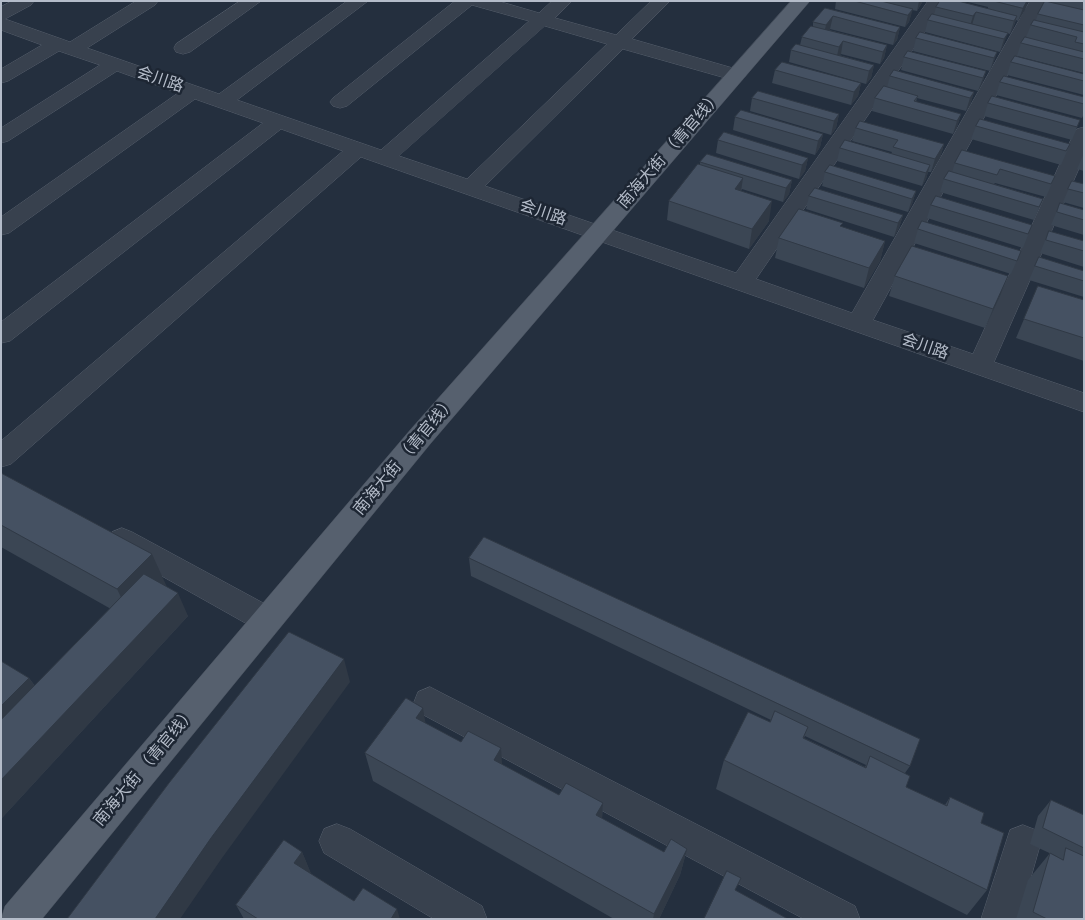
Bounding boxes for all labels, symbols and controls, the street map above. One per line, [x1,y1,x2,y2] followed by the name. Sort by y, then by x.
[134,63,186,97] street label: 会川路
[614,88,726,212] street label: 南海大街 （青官线）
[517,196,569,230] street label: 会川路
[899,330,951,364] street label: 会川路
[350,393,460,519] street label: 南海大街 （青官线）
[90,704,200,830] street label: 南海大街 （青官线）

